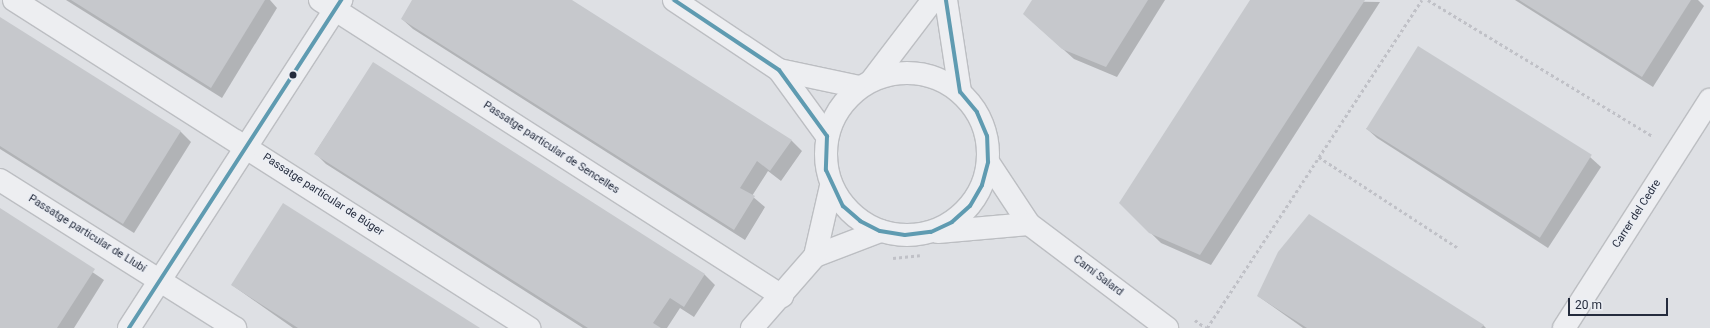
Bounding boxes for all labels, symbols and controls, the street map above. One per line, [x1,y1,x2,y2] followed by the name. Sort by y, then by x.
[288,70,298,80] unlabelled marker
[480,99,622,197] street label: Passatge particular de Sencelles
[260,151,386,239] street label: Passatge particular de Búger
[1610,177,1664,251] street label: Carrer del Cedre
[26,192,148,276] street label: Passatge particular de Llubí
[1070,253,1126,299] street label: Camí Salard
[1570,290,1670,316] scale bar
[1575,298,1602,312] text: 20 m

